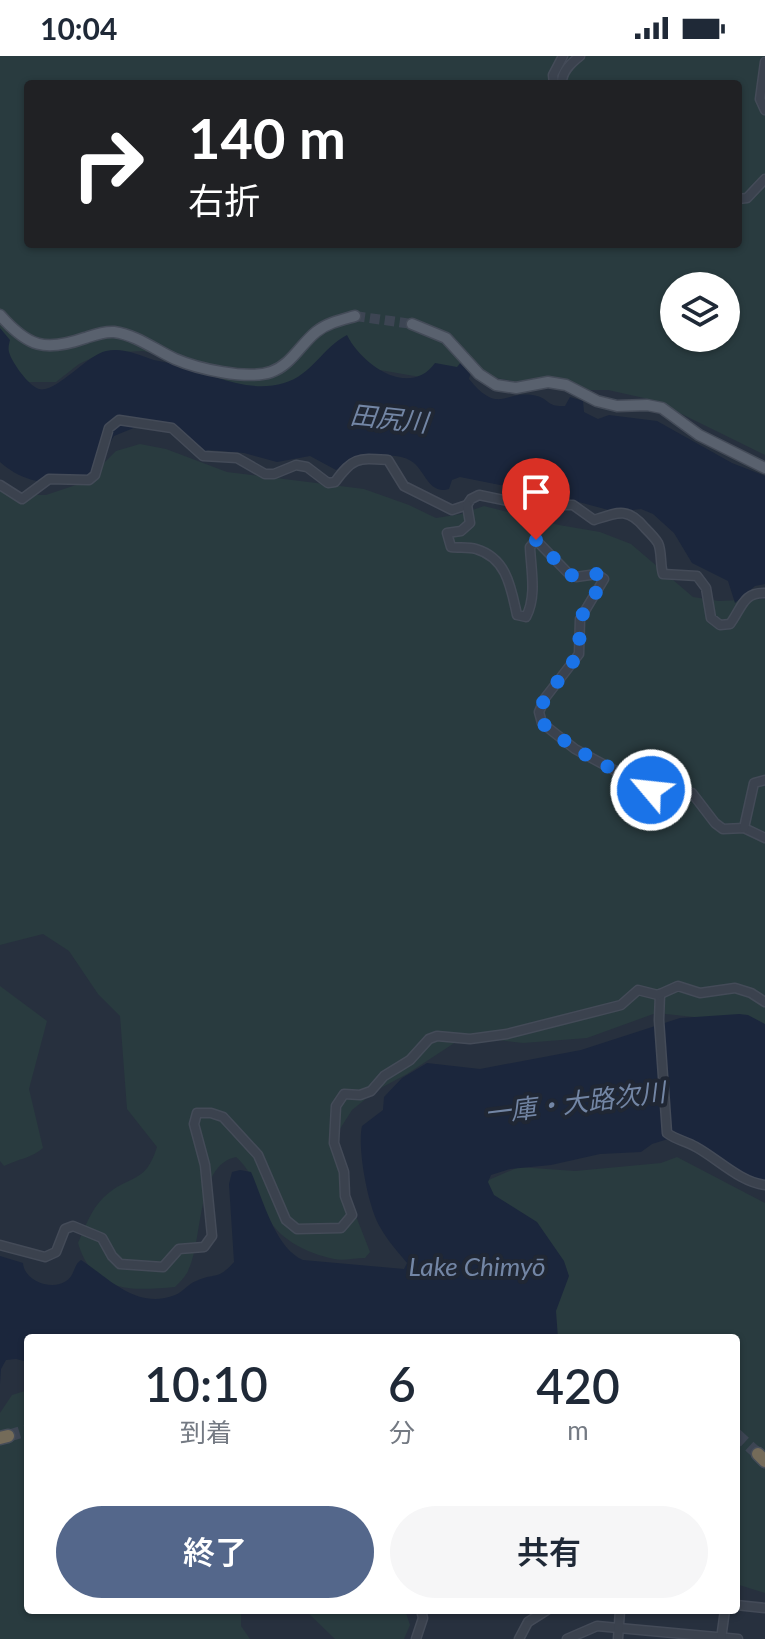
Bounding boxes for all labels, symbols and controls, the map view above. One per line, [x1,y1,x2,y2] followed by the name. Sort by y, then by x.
[40,10,117,46] text: 10:04
[188,104,346,171] text: 140 m
[56,112,160,216] icon: right
[188,178,260,222] text: 右折
[660,272,740,352] map controls
[660,272,740,352] button: layers
[349,398,433,438] water label: 田尻川
[502,458,570,540] pin
[514,470,558,514] icon: arrive
[609,748,693,832] position arrow
[483,1075,670,1129] water label: 一庫・大路次川
[408,1250,546,1282] water label: Lake Chimyō
[144,1355,268,1412] text: 10:10
[388,1355,416,1412] text: 6
[536,1357,620,1414] text: 420
[567,1414,589,1446] text: m
[180,1416,232,1448] text: 到着
[389,1416,415,1448] text: 分
[56,1506,374,1598] button: 終了
[390,1506,708,1598] button: 共有

